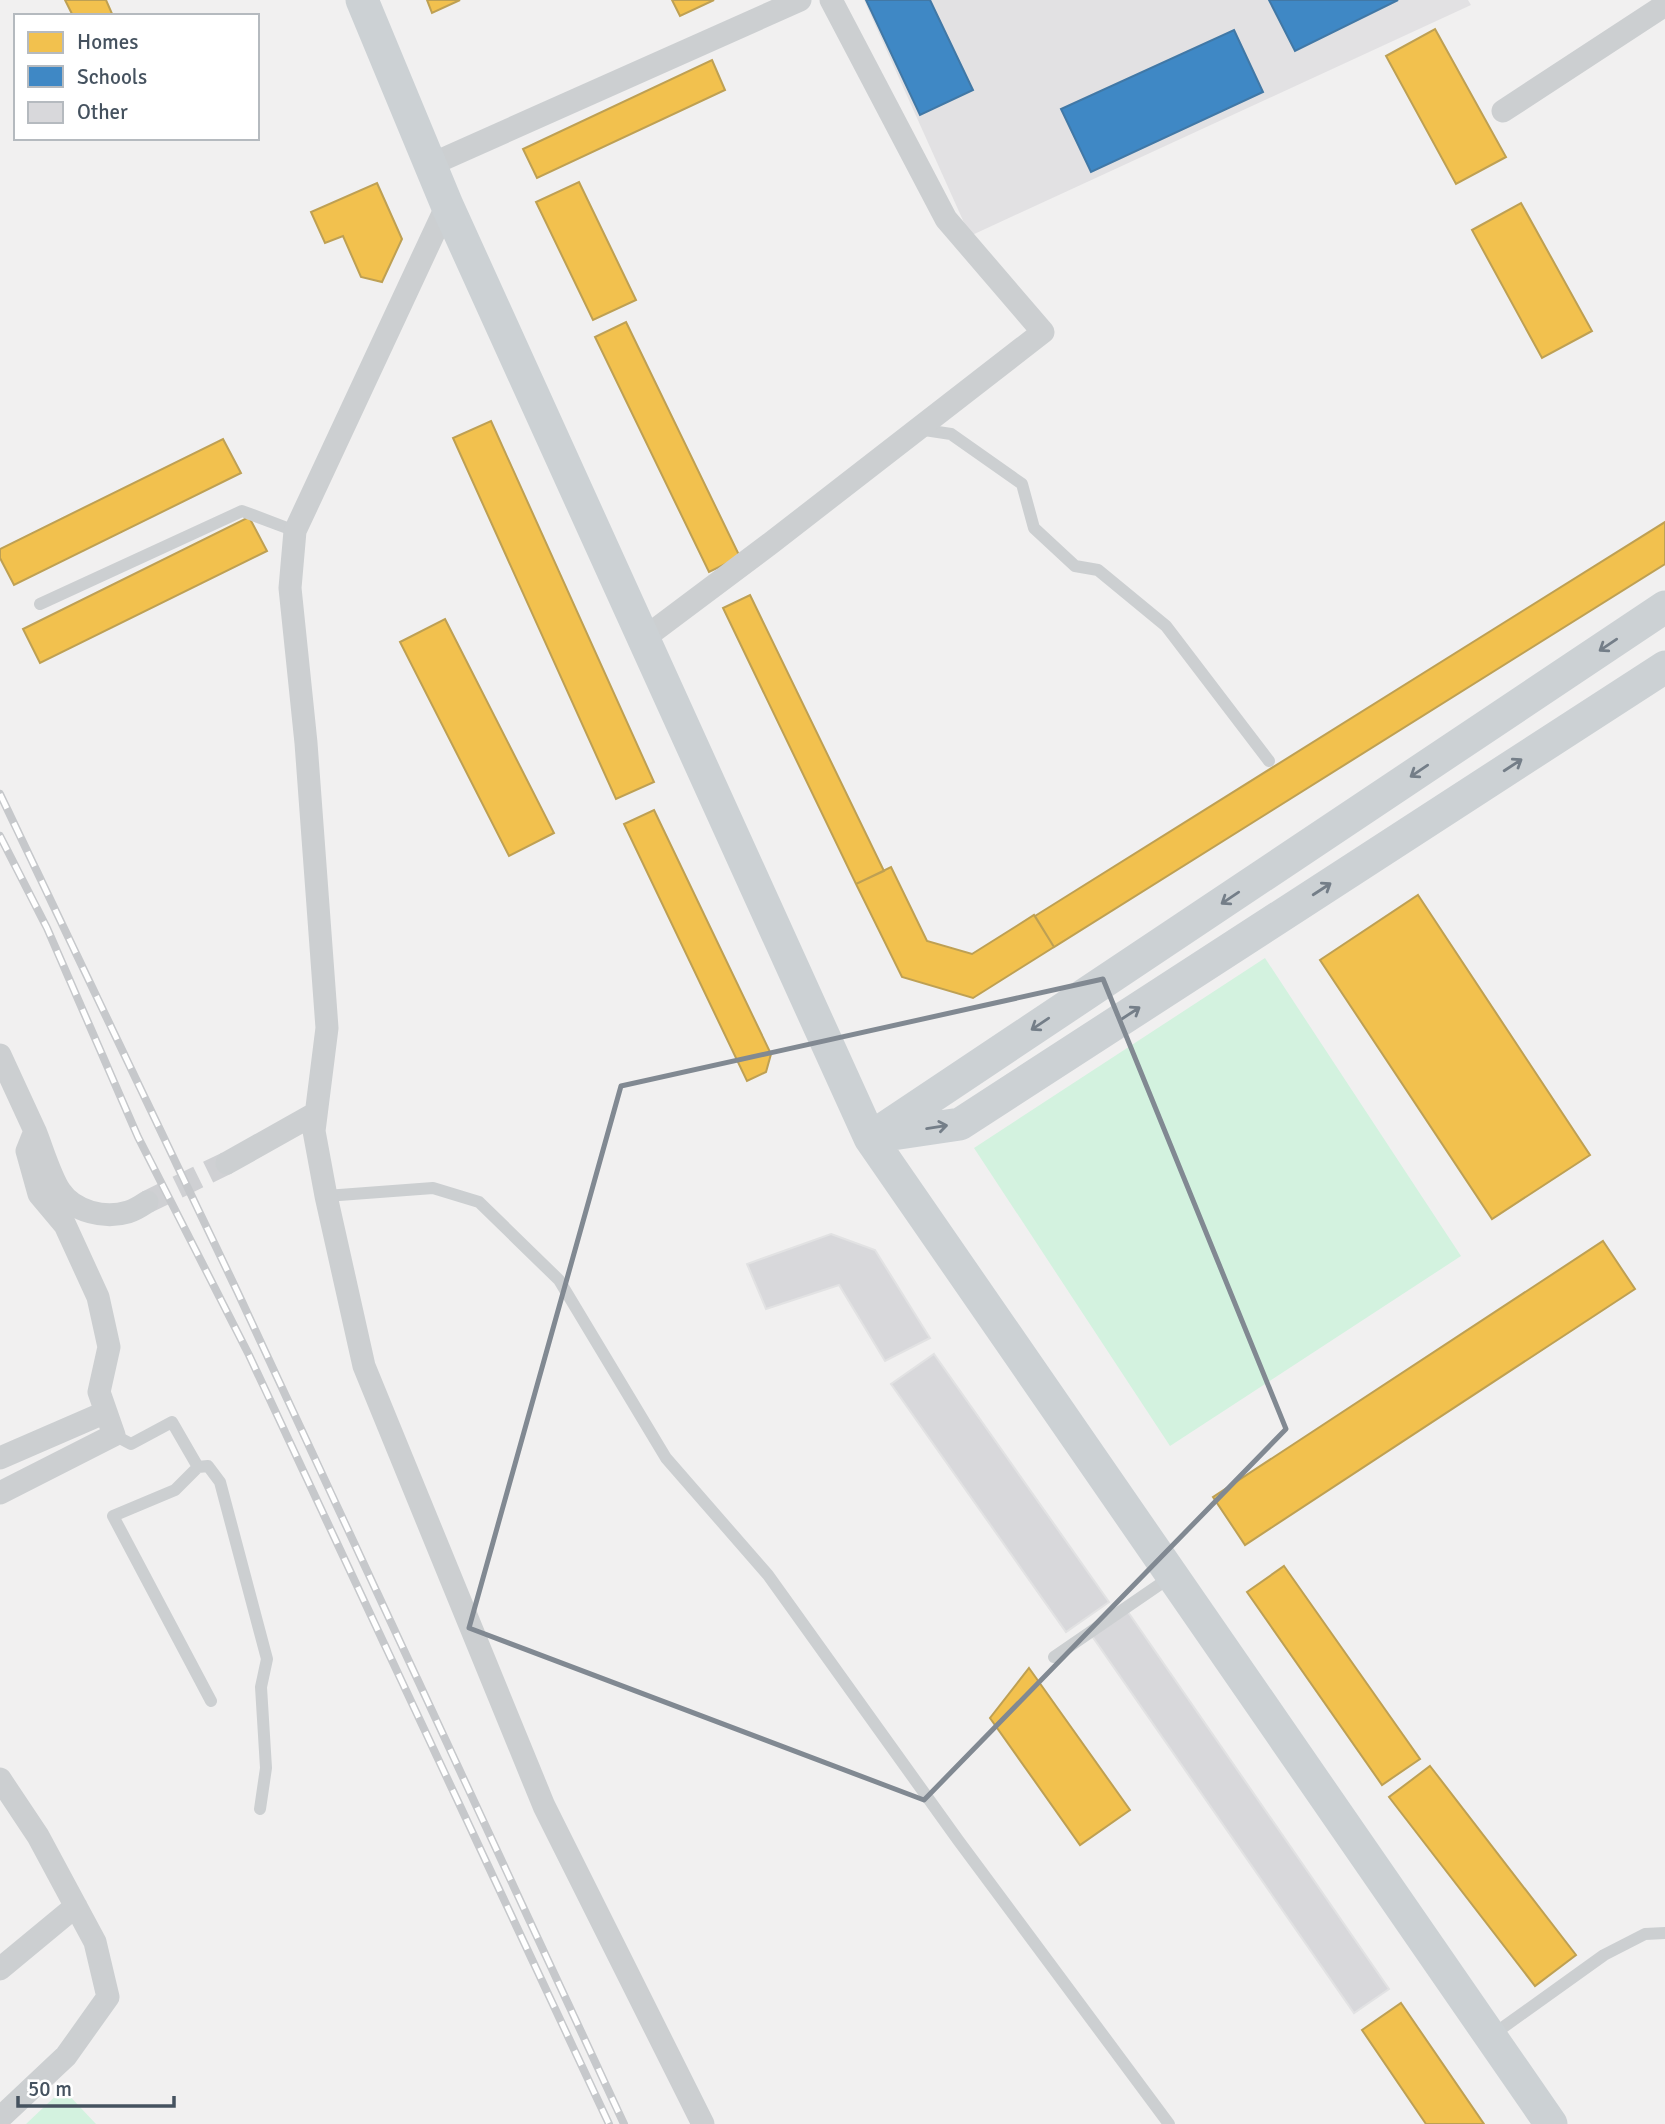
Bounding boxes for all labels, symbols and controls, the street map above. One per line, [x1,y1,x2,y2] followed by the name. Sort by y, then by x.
[14,14,259,140] legend
[77,29,139,55] text: Homes
[77,64,147,90] text: Schools
[77,99,128,125] text: Other
[1599,638,1618,652] one-way arrow
[1503,758,1522,772] one-way arrow
[1410,764,1429,779] one-way arrow
[1312,881,1331,896] one-way arrow
[1220,891,1240,905] one-way arrow
[1121,1005,1141,1019] one-way arrow
[1031,1017,1050,1031] one-way arrow
[925,1120,948,1133] one-way arrow
[18,2064,173,2108] scale bar
[28,2076,72,2102] text: 50 m

